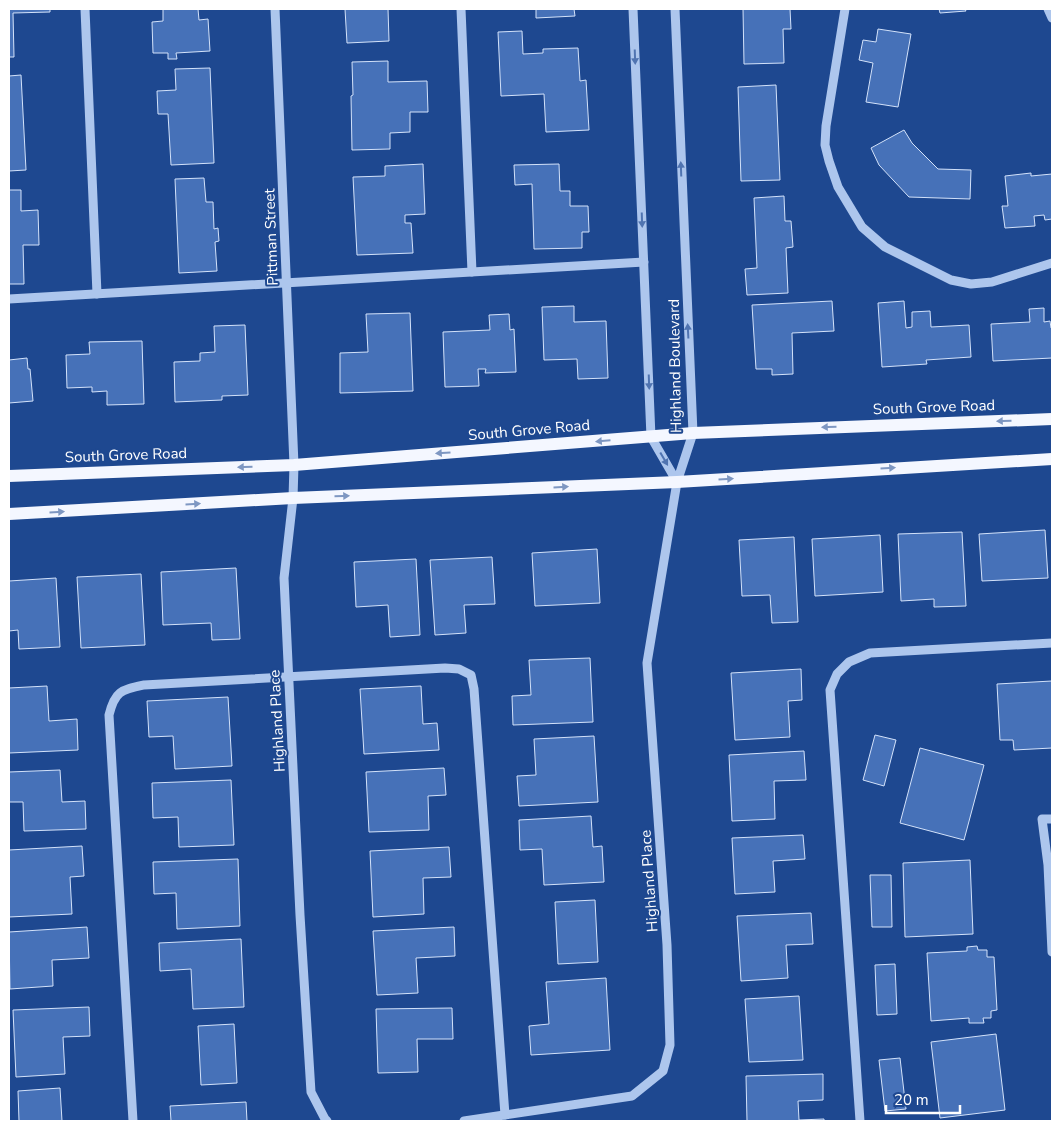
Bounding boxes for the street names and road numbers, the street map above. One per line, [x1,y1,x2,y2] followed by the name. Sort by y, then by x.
[259,187,283,286] street label: Pittman Street
[664,299,686,433] street label: Highland Boulevard
[873,395,995,419] street label: South Grove Road
[467,415,591,445] street label: South Grove Road
[65,443,187,467] street label: South Grove Road
[264,669,290,773] street label: Highland Place
[635,829,663,933] street label: Highland Place

